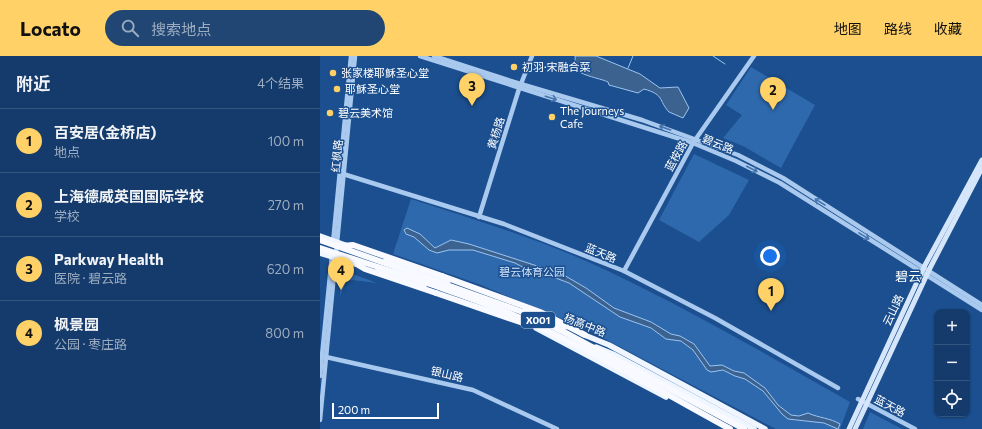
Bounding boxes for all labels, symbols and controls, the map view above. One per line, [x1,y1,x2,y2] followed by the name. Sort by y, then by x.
[105,10,385,46] search box
[20,17,81,40] text: Locato
[119,17,141,39] icon: search
[151,20,211,38] text: 搜索地点
[834,20,862,37] text: 地图
[884,20,912,37] text: 路线
[934,20,962,37] text: 收藏
[522,60,591,73] place label: 初羽·宋融合菜
[509,62,519,72] marker: 初羽·宋融合菜
[341,66,429,79] place label: 张家楼耶稣圣心堂
[328,68,338,78] marker: 张家楼耶稣圣心堂
[16,73,50,94] text: 附近
[459,73,485,106] pin: 3
[257,75,304,91] text: 4个结果
[760,77,786,110] pin: 2
[345,82,400,95] place label: 耶稣圣心堂
[332,84,342,94] marker: 耶稣圣心堂
[544,95,557,102] one-way arrow
[560,104,624,130] place label: The Journeys Cafe
[338,106,393,119] place label: 碧云美术馆
[325,108,335,118] marker: 碧云美术馆
[547,112,557,122] marker: The Journeys Cafe
[484,115,507,151] street label: 黄杨路
[54,123,156,141] text: 百安居(金桥店)
[660,123,672,131] one-way arrow
[700,131,736,156] street label: 碧云路
[26,133,32,149] text: 1
[268,133,304,149] text: 100 m
[662,138,689,173] street label: 蓝桉路
[329,139,344,173] street label: 红枫路
[54,144,80,160] text: 地点
[746,166,758,173] one-way arrow
[54,187,204,205] text: 上海德威英国国际学校
[25,197,33,213] text: 2
[268,197,304,213] text: 270 m
[814,197,826,205] one-way arrow
[54,208,80,224] text: 学校
[858,232,869,240] one-way arrow
[583,240,619,265] street label: 蓝天路
[760,246,780,266] your location
[54,250,164,268] text: Parkway Health
[328,257,354,290] pin: 4
[25,261,33,277] text: 3
[267,261,304,277] text: 620 m
[499,265,565,278] park label: 碧云体育公园
[895,268,921,284] district label: 碧云
[54,270,127,286] text: 医院 · 碧云路
[758,278,784,311] pin: 1
[880,292,905,327] street label: 云山路
[934,309,970,417] map controls
[934,309,970,345] button: +
[562,310,608,339] street label: 杨高中路
[521,312,555,328] road number: X001
[54,315,99,333] text: 枫景园
[25,325,33,341] text: 4
[265,325,304,341] text: 800 m
[54,336,127,352] text: 公园 · 枣庄路
[934,345,970,381] button: −
[430,363,465,384] street label: 银山路
[934,381,970,417] button: locate
[873,392,908,419] street label: 蓝天路
[332,401,439,420] scale bar
[338,403,370,416] text: 200 m

